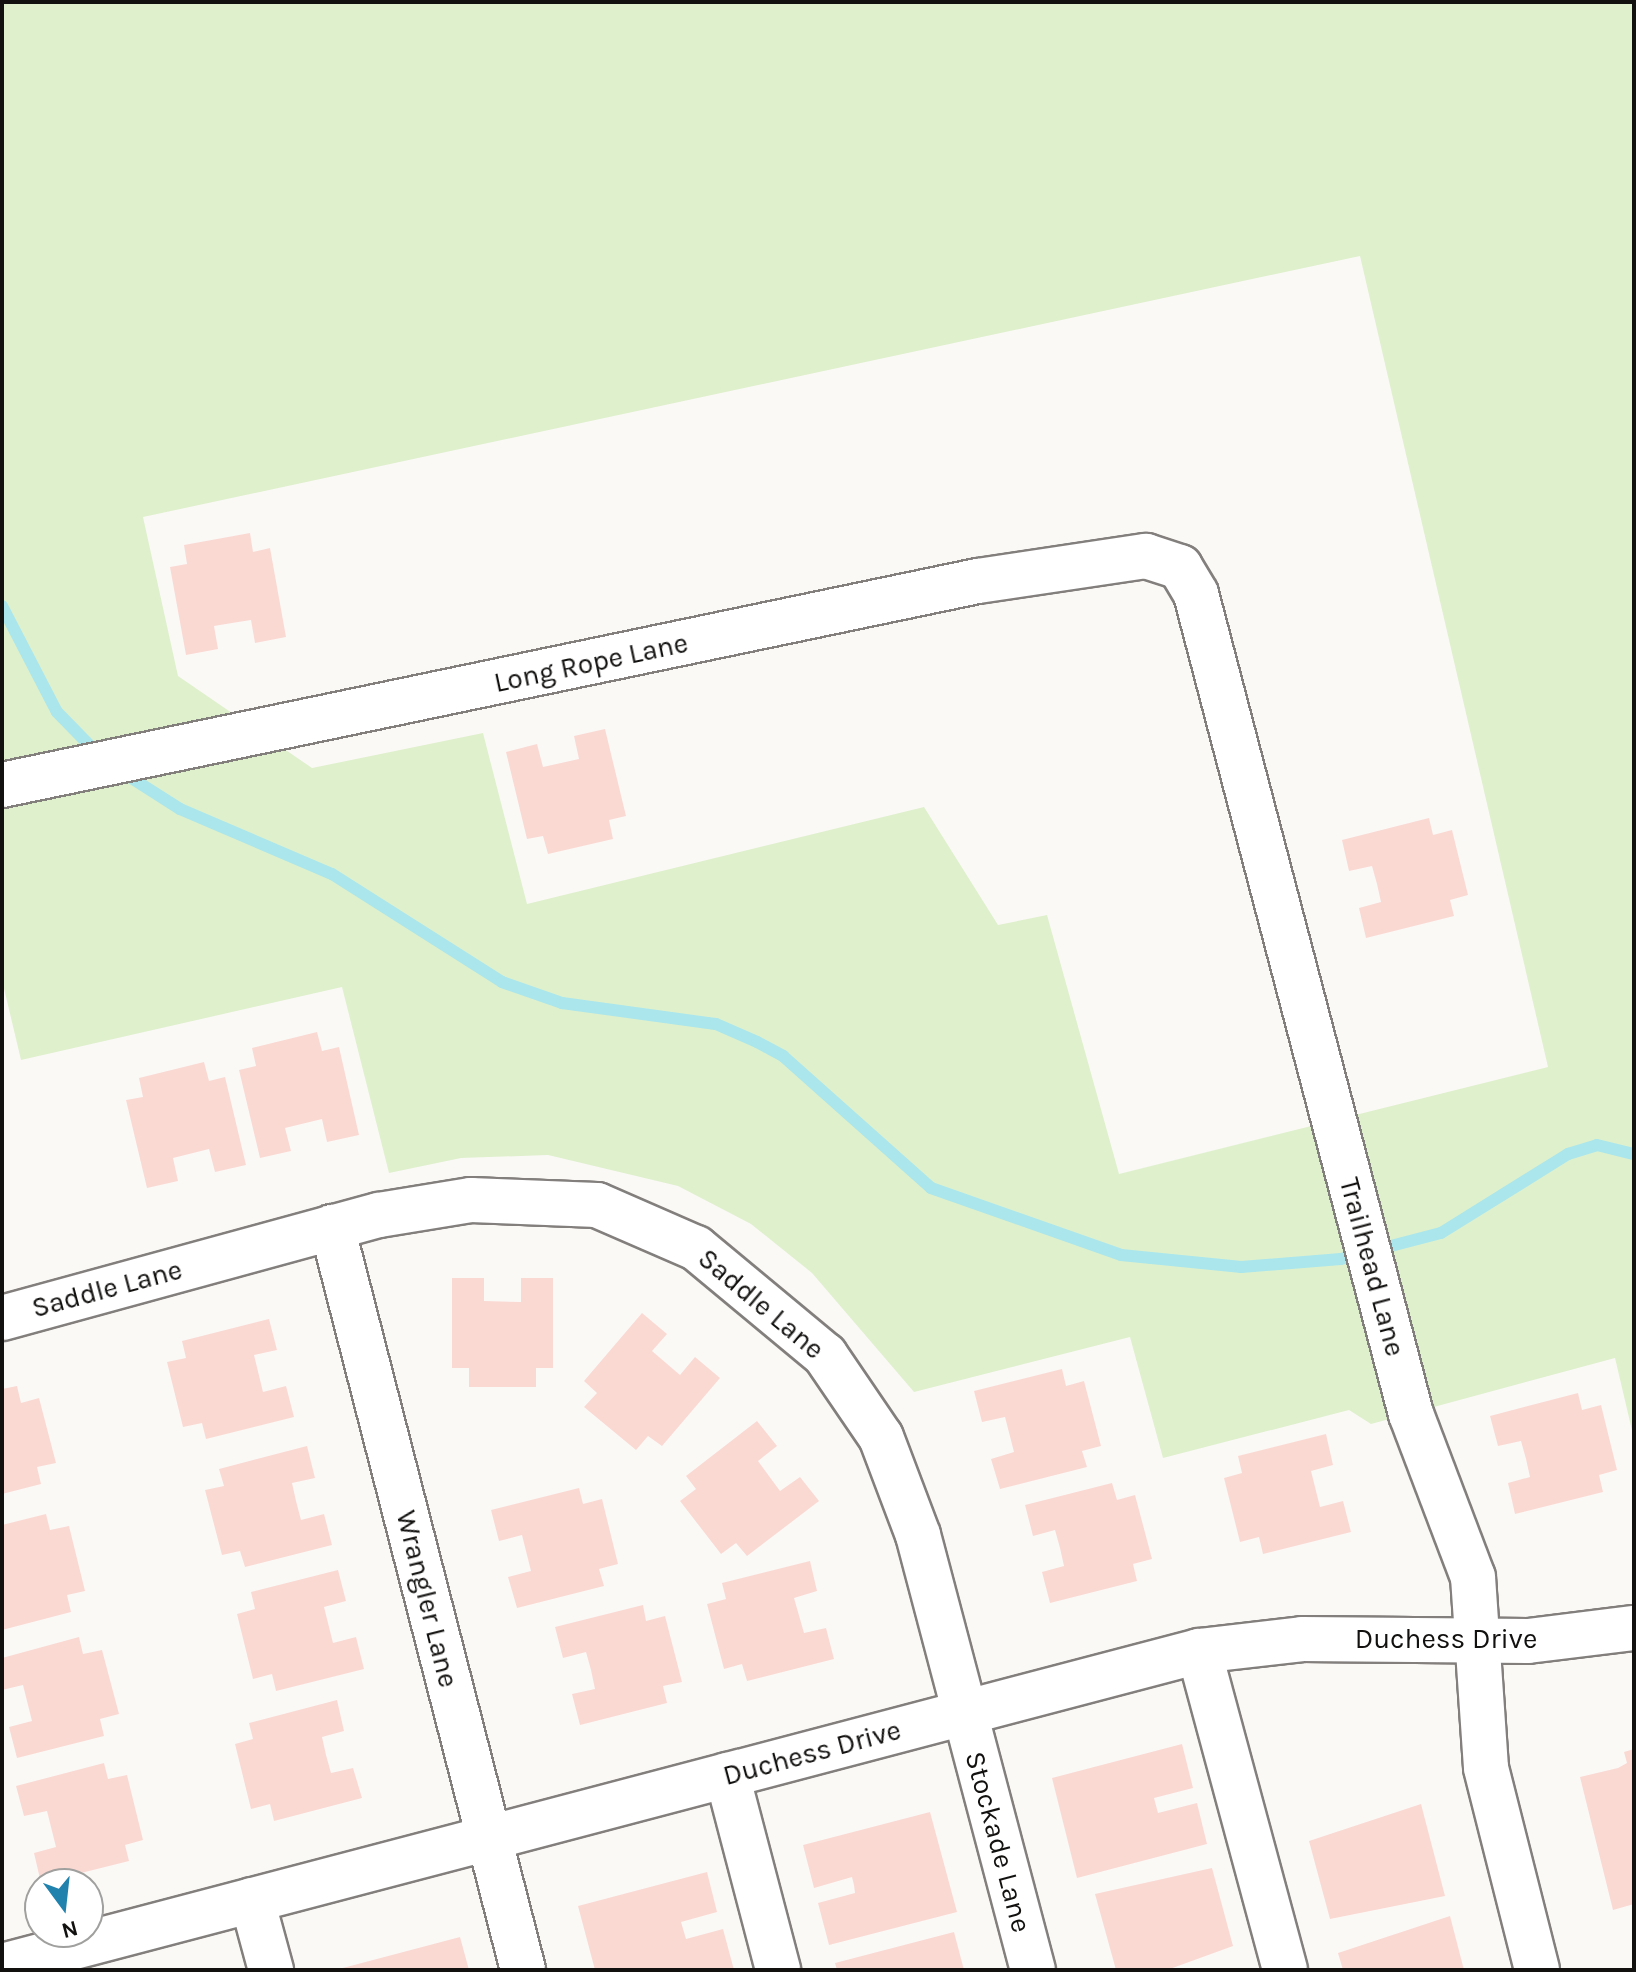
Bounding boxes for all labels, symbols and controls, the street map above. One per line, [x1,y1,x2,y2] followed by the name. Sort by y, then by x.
[491,626,691,700] street label: Long Rope Lane
[1332,1174,1412,1360] street label: Trailhead Lane
[691,1242,831,1366] street label: Saddle Lane
[28,1253,186,1325] street label: Saddle Lane
[389,1507,465,1691] street label: Wrangler Lane
[1355,1622,1537,1656] street label: Duchess Drive
[719,1713,905,1793] street label: Duchess Drive
[958,1748,1038,1936] street label: Stockade Lane
[24,1868,104,1948] north arrow
[59,1915,81,1944] text: N

